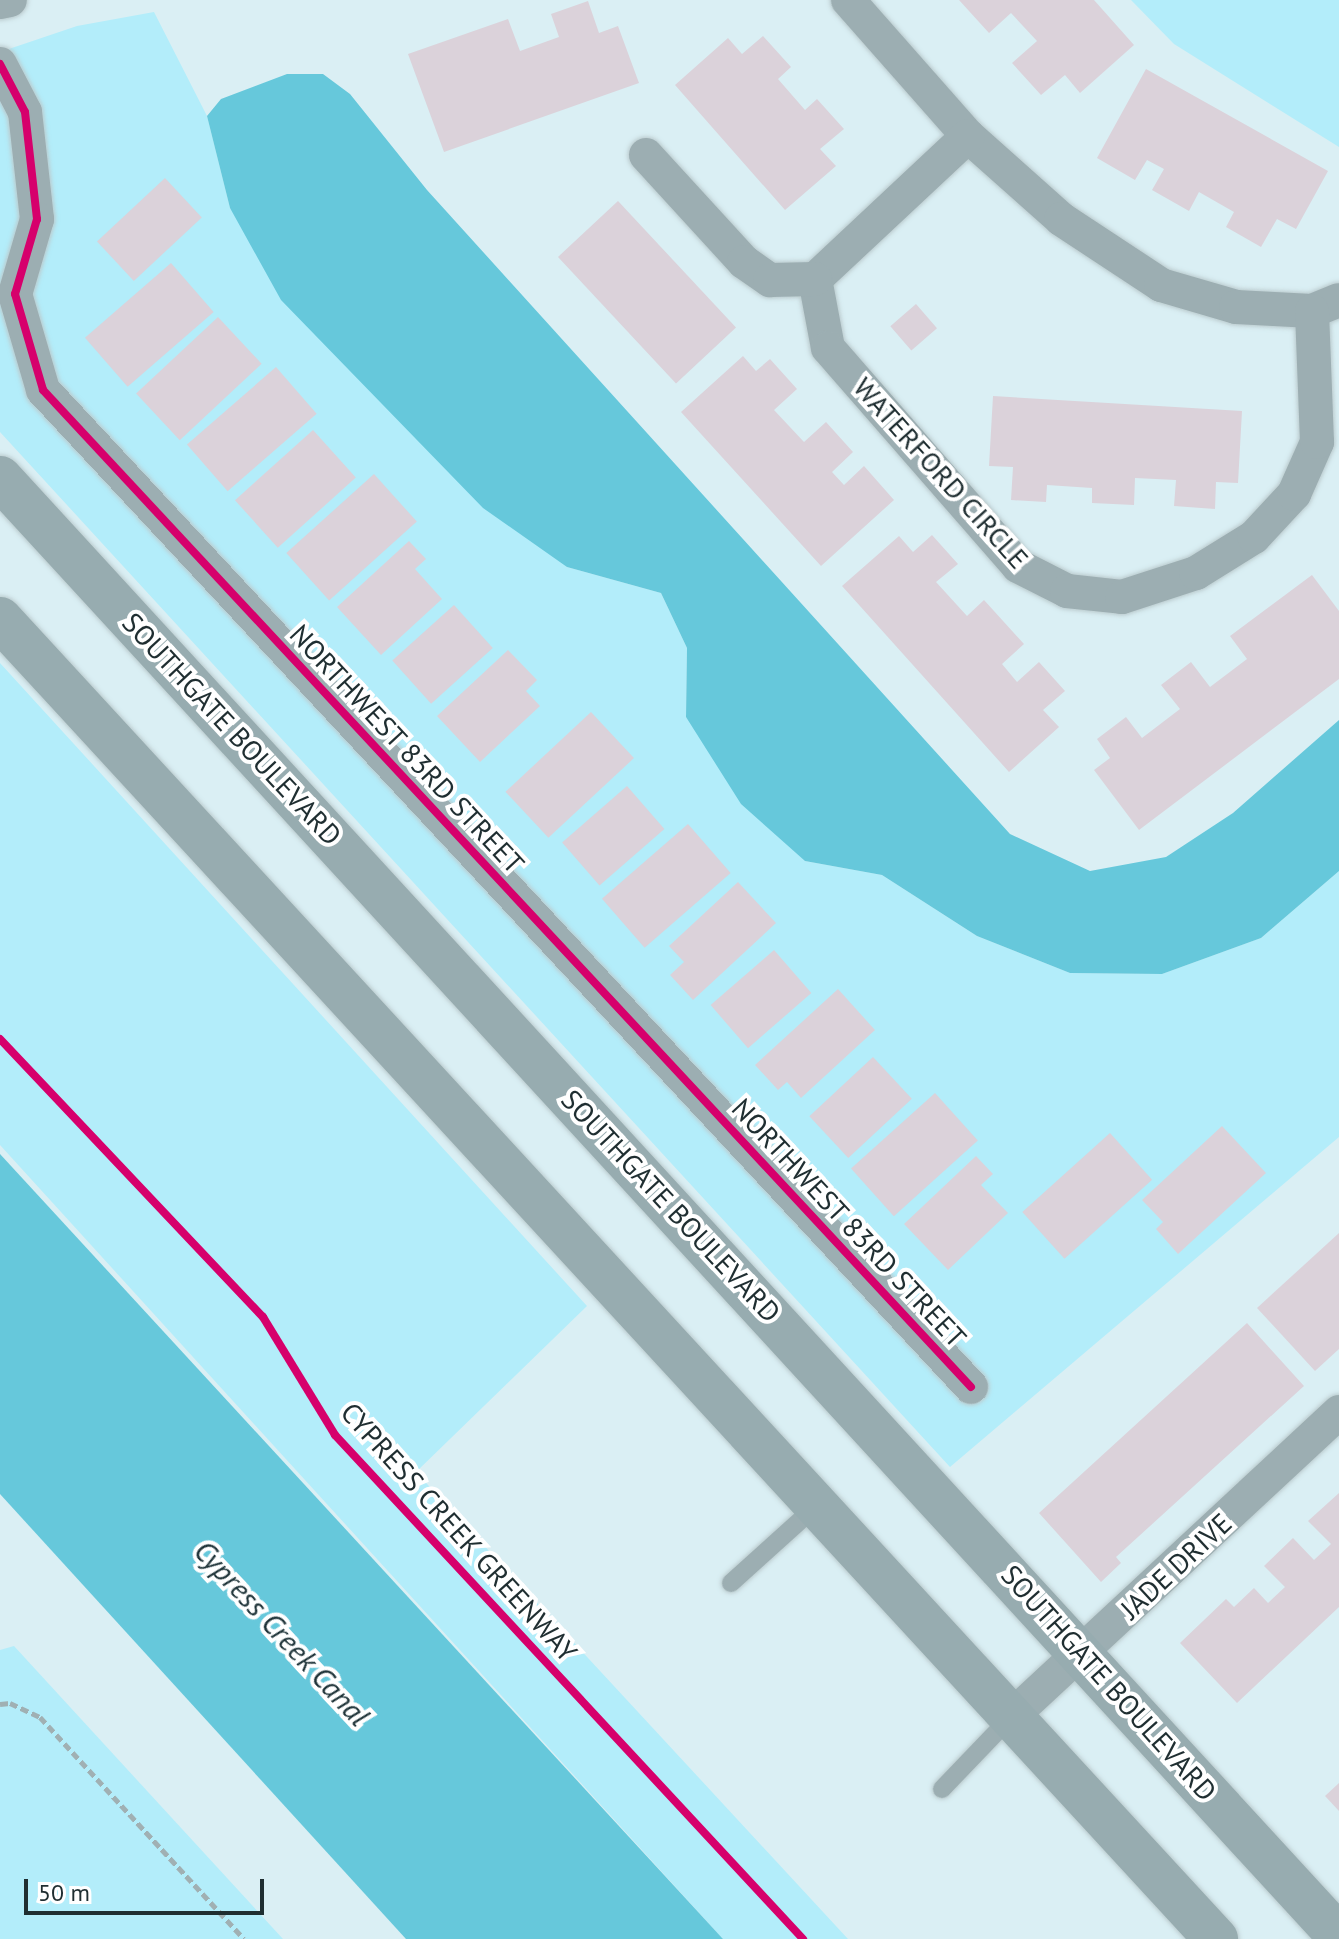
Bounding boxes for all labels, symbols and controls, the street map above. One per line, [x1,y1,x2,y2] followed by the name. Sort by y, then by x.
[846,371,1036,575] street label: WATERFORD CIRCLE
[116,606,348,852] street label: SOUTHGATE BOULEVARD
[283,617,531,881] street label: NORTHWEST 83RD STREET
[555,1083,787,1329] street label: SOUTHGATE BOULEVARD
[725,1091,973,1355] street label: NORTHWEST 83RD STREET
[334,1395,584,1669] street label: CYPRESS CREEK GREENWAY
[1114,1506,1238,1626] street label: JADE DRIVE
[187,1532,377,1734] water label: Cypress Creek Canal
[994,1558,1224,1808] street label: SOUTHGATE BOULEVARD
[28,1863,268,1913] scale bar
[38,1877,90,1908] text: 50 m

